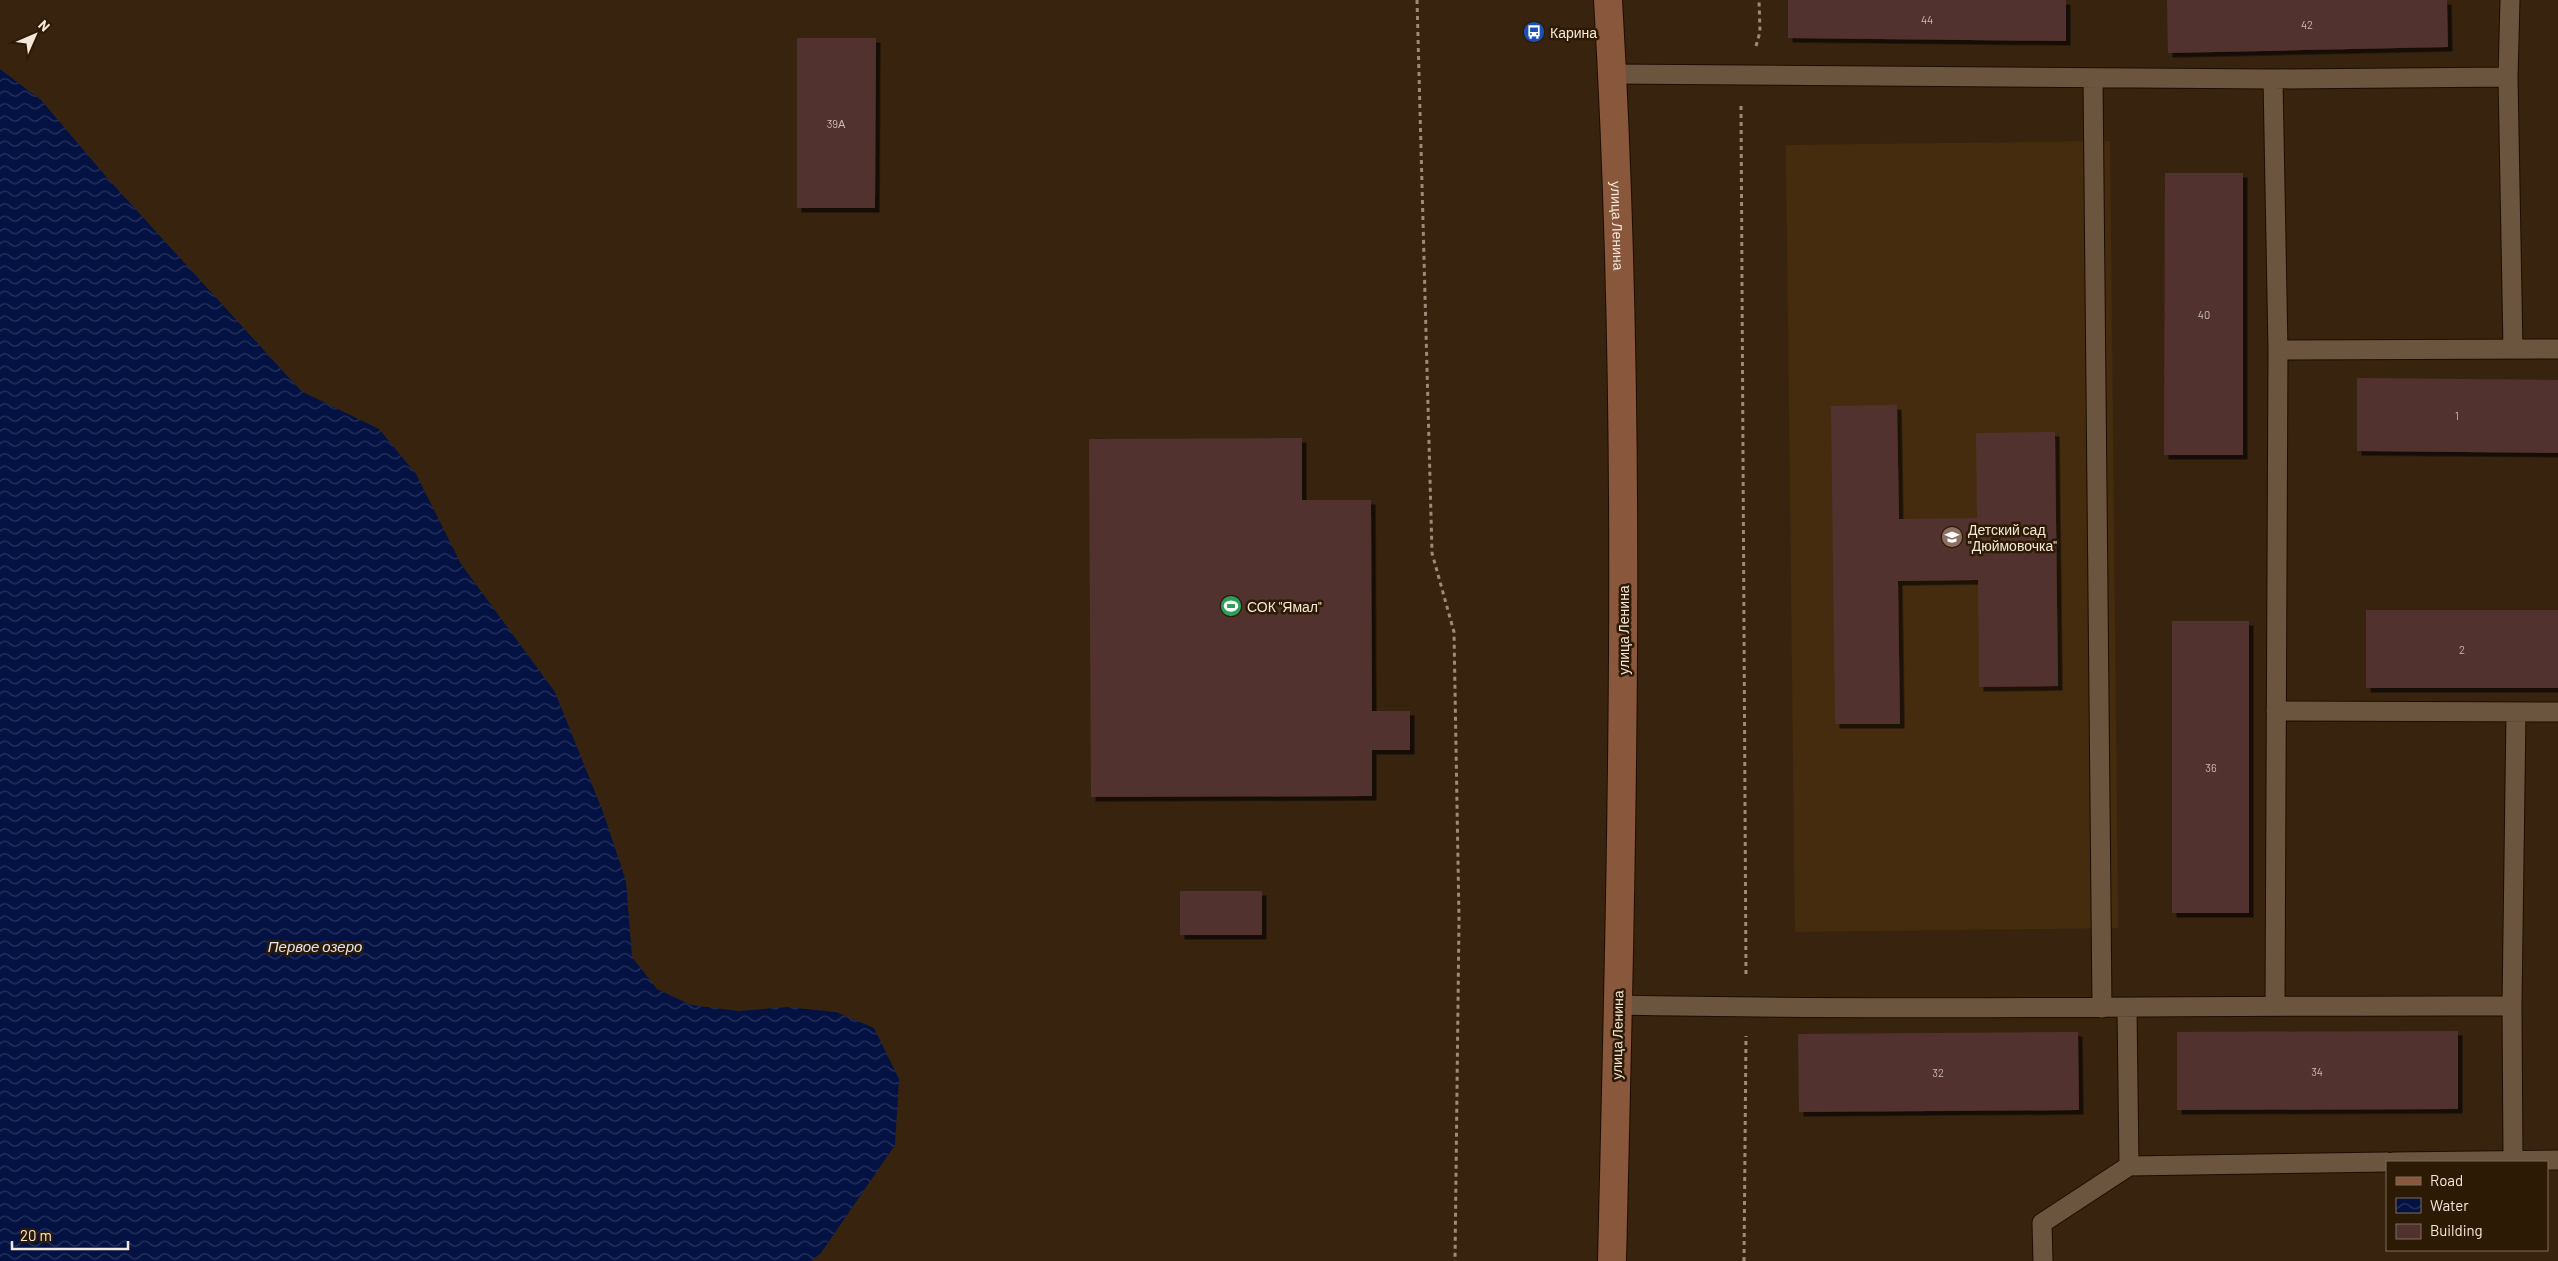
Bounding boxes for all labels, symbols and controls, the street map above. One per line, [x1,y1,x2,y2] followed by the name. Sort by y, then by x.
[10,10,60,60] north arrow
[1921,13,1933,26] house number: 44
[35,16,54,35] text: N
[2301,18,2313,31] house number: 42
[1522,20,1546,44] bus stop icon: Карина
[1550,24,1597,41] place label: Карина
[827,117,846,130] house number: 39А
[1608,181,1628,271] street label: улица Ленина
[2198,308,2210,321] house number: 40
[2455,409,2459,422] house number: 1
[1968,521,2057,554] place label: Детский сад "Дюймовочка"
[1940,525,1964,549] school or university icon: Детский сад "Дюймовочка"
[1615,585,1632,675] street label: улица Ленина
[1219,594,1243,618] sports icon: СОК "Ямал"
[1247,598,1322,615] place label: СОК "Ямал"
[2459,643,2465,656] house number: 2
[2205,761,2217,774] house number: 36
[268,937,362,955] water label: Первое озеро
[1608,990,1626,1080] street label: улица Ленина
[2311,1065,2323,1078] house number: 34
[1932,1066,1944,1079] house number: 32
[2386,1161,2548,1251] legend
[2430,1171,2463,1189] text: Road
[2430,1196,2469,1214] text: Water
[12,1218,129,1250] scale bar
[2430,1221,2483,1239] text: Building
[20,1226,52,1244] text: 20 m

